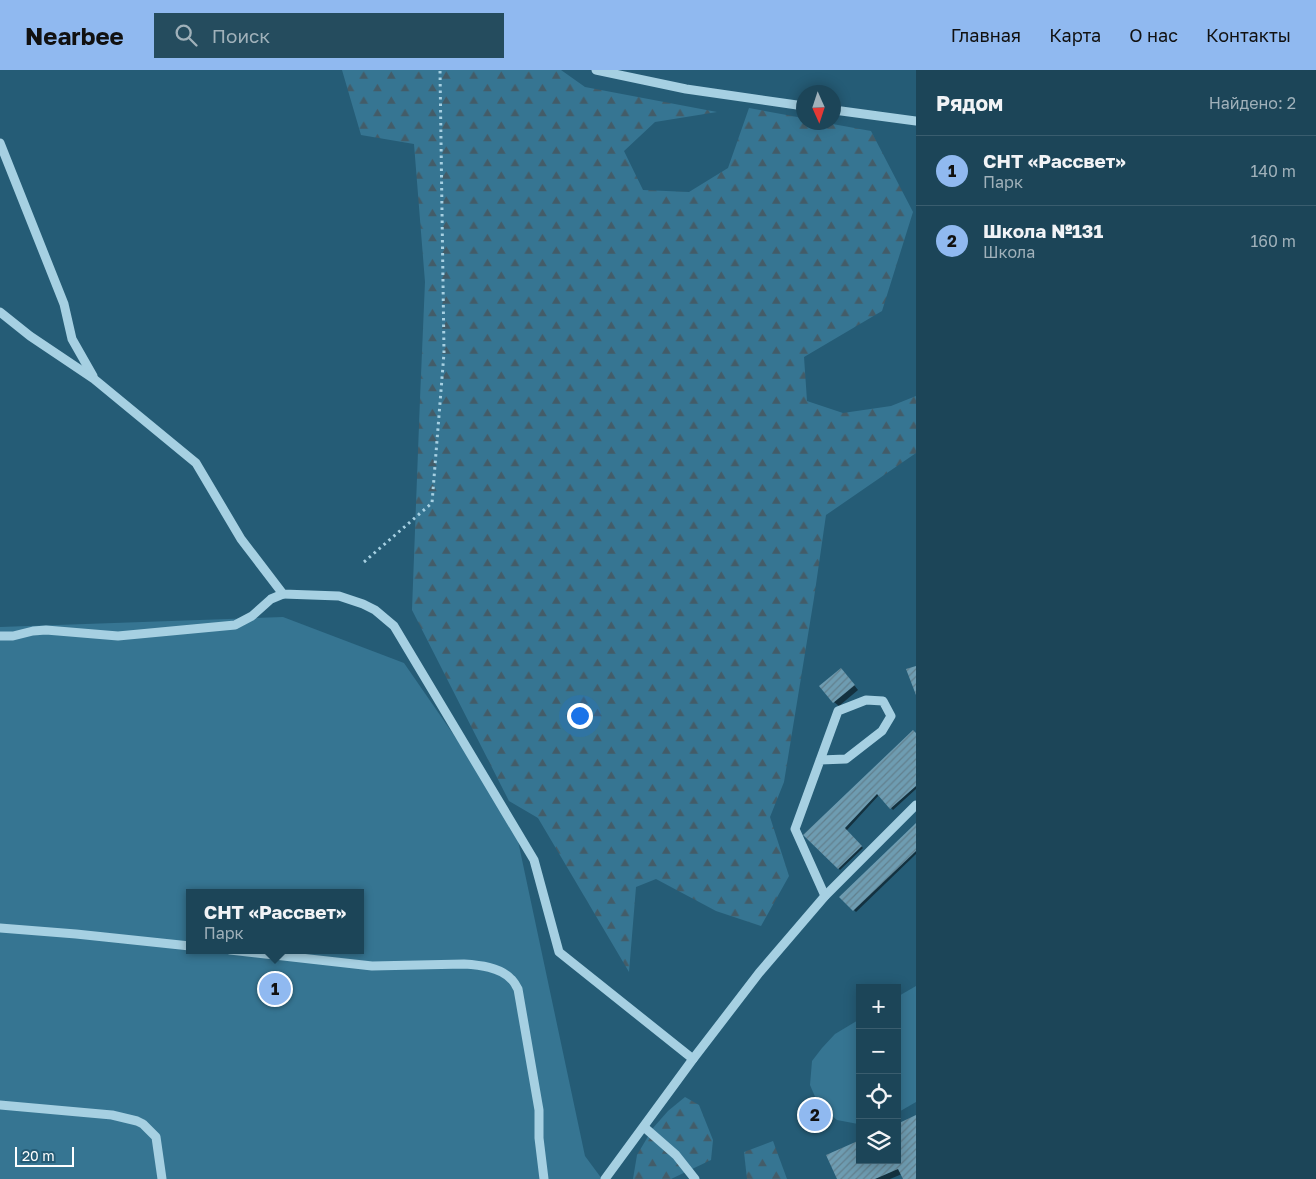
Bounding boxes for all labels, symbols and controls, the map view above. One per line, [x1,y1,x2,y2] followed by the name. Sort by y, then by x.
[154,13,504,58] search box
[25,21,124,50] text: Nearbee
[172,21,200,49] icon: search
[212,24,270,47] text: Поиск
[951,24,1021,46] text: Главная
[1049,24,1101,46] text: Карта
[1129,24,1178,46] text: О нас
[1206,24,1291,46] text: Контакты
[796,85,841,130] north arrow
[936,90,1003,116] text: Рядом
[1209,93,1296,113] text: Найдено: 2
[983,149,1126,172] text: СНТ «Рассвет»
[948,161,956,181] text: 1
[1250,161,1296,181] text: 140 m
[983,172,1023,192] text: Парк
[983,219,1103,242] text: Школа №131
[947,231,957,251] text: 2
[1250,231,1296,251] text: 160 m
[983,242,1035,262] text: Школа
[567,703,593,729] your location
[186,889,364,954] popup
[204,900,346,923] text: СНТ «Рассвет»
[204,923,244,943] text: Парк
[259,970,291,1008] pin: 1
[856,984,901,1164] map controls
[856,984,901,1029] button: +
[856,1029,901,1074] button: −
[856,1074,901,1119] button: locate
[799,1096,831,1134] pin: 2
[856,1119,901,1164] button: layers
[15,1144,74,1167] scale bar
[22,1147,55,1164] text: 20 m

